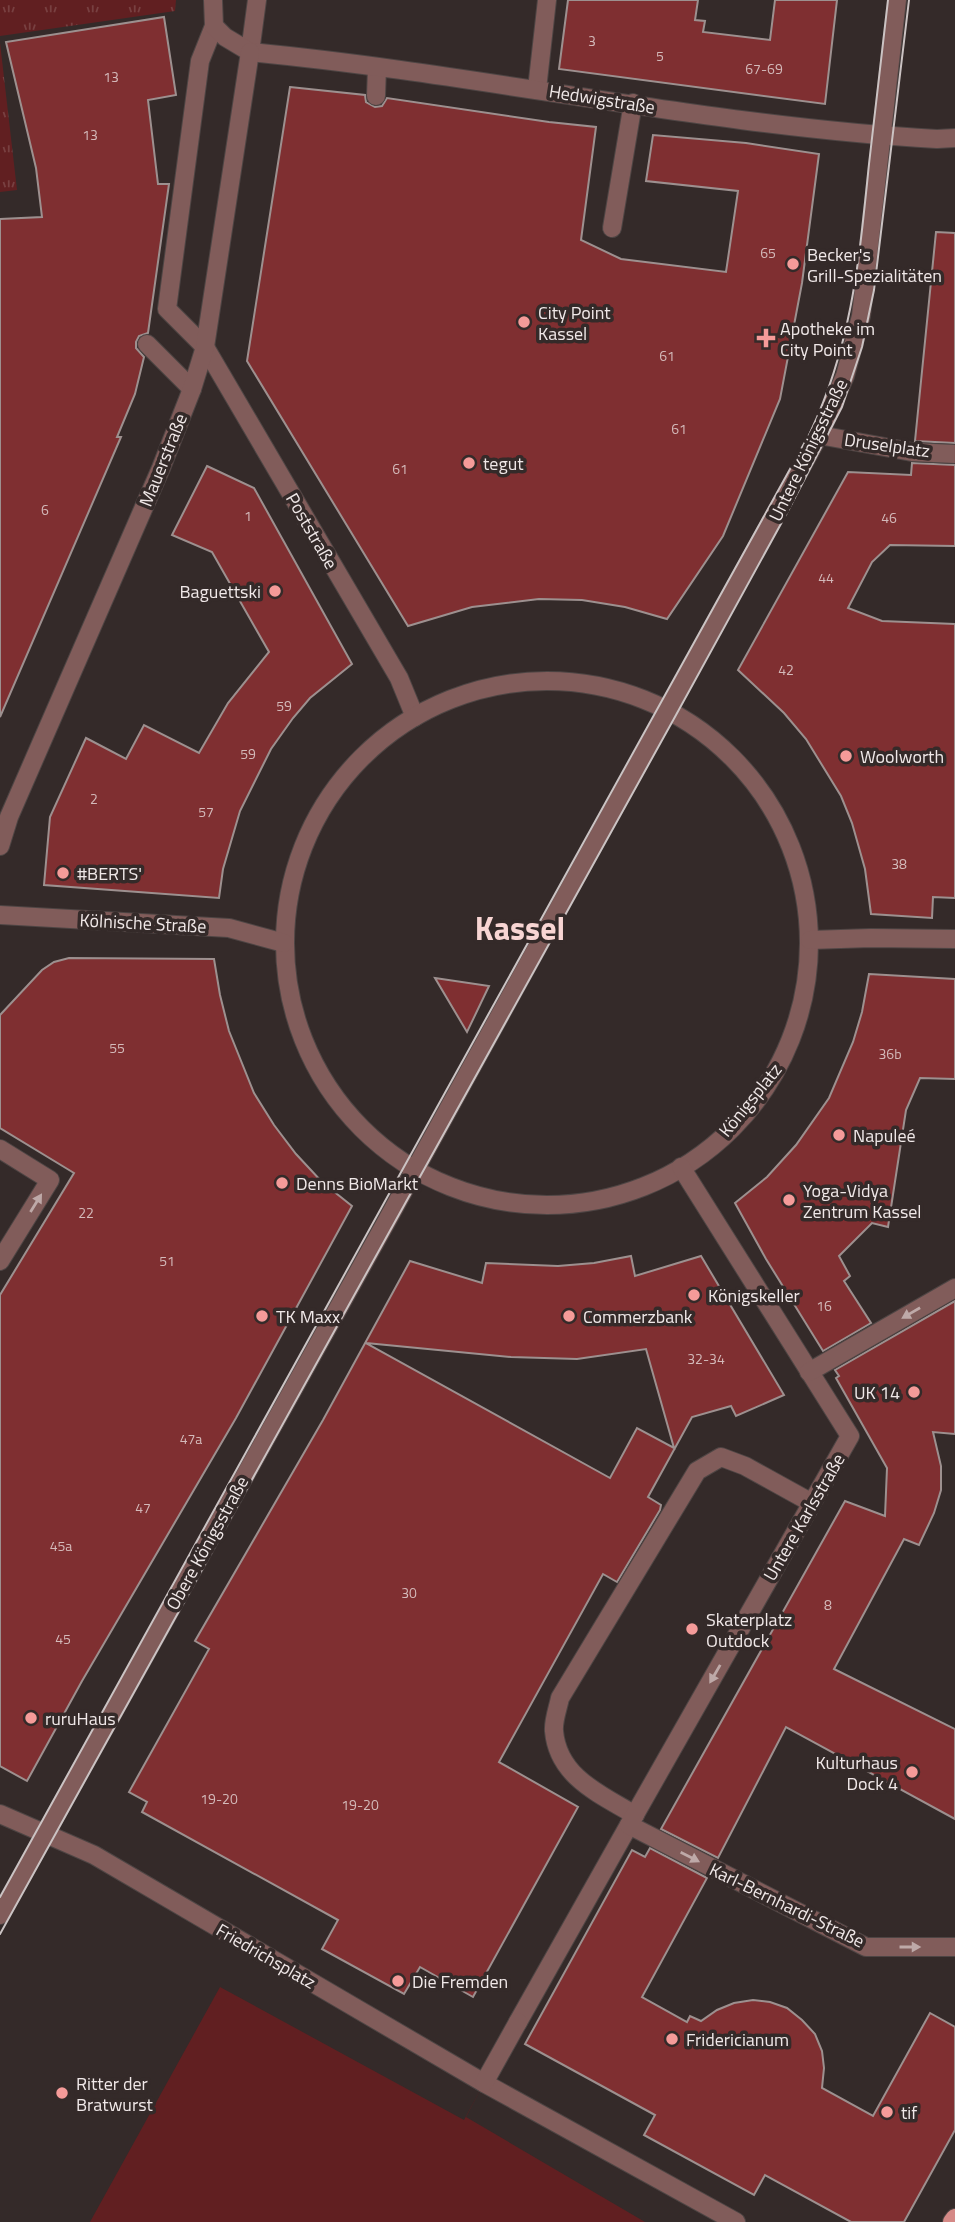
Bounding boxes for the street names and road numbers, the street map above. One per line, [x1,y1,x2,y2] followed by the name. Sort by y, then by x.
[547,77,657,121] street label: Hedwigstraße
[762,374,854,526] street label: Untere Königsstraße
[132,409,194,511] street label: Mauerstraße
[842,426,932,464] street label: Druselplatz
[279,488,345,574] street label: Poststraße
[79,906,207,940] street label: Kölnische Straße
[712,1057,788,1143] street label: Königsplatz
[757,1448,851,1586] street label: Untere Karlsstraße
[159,1471,255,1615] street label: Obere Königsstraße
[705,1856,869,1954] street label: Karl-Bernhardi-Straße
[211,1917,321,1995] street label: Friedrichsplatz

